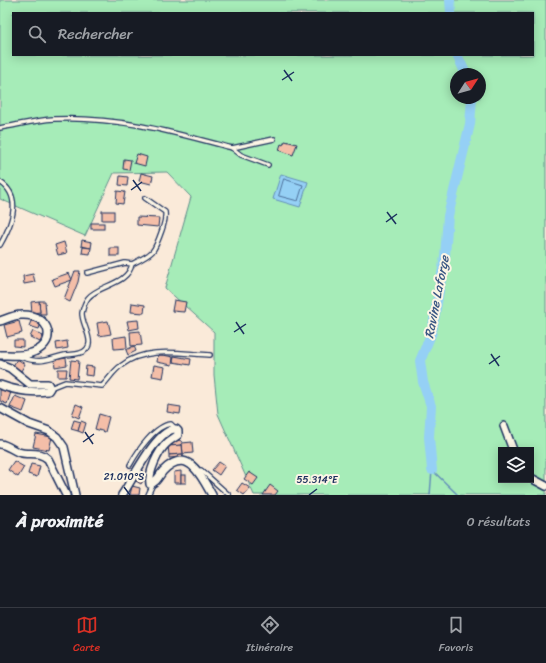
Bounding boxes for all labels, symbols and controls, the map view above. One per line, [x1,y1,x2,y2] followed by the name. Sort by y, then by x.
[12,12,534,56] search box
[58,21,133,47] text: Rechercher
[26,23,48,45] icon: search
[450,68,486,104] north arrow
[417,252,456,340] water label: Ravine Laforge
[498,447,534,483] map controls
[498,447,534,483] button: layers
[104,468,145,486] text: 21.010°S
[296,471,339,489] text: 55.314°E
[16,506,103,536] text: À proximité
[467,510,530,533] text: 0 résultats
[73,614,100,657] tab: Carte
[246,614,293,657] tab: Itinéraire
[439,614,473,657] tab: Favoris

